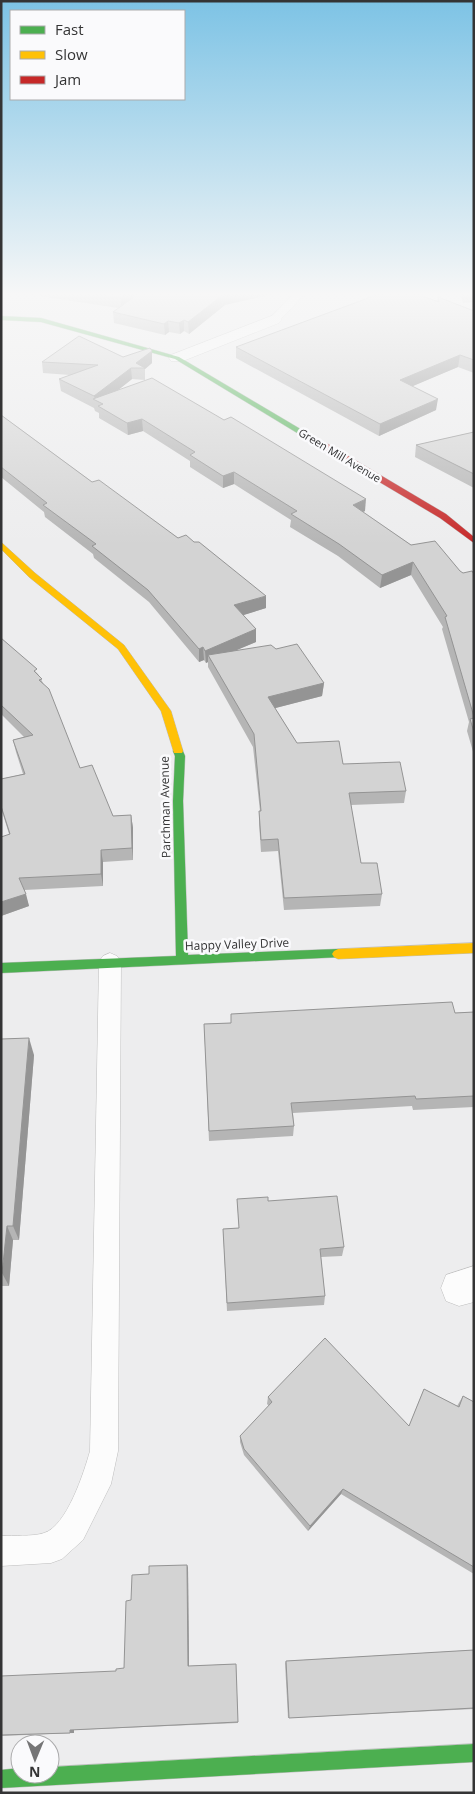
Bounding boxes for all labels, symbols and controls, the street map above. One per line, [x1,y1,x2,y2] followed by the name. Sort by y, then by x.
[10,10,185,100] legend
[55,19,84,39] text: Fast
[55,44,88,64] text: Slow
[53,69,81,89] text: Jam
[296,424,384,486] street label: Green Mill Avenue
[156,756,174,858] street label: Parchman Avenue
[185,934,290,954] street label: Happy Valley Drive
[10,1734,60,1784] north arrow
[29,1763,41,1782] text: N

